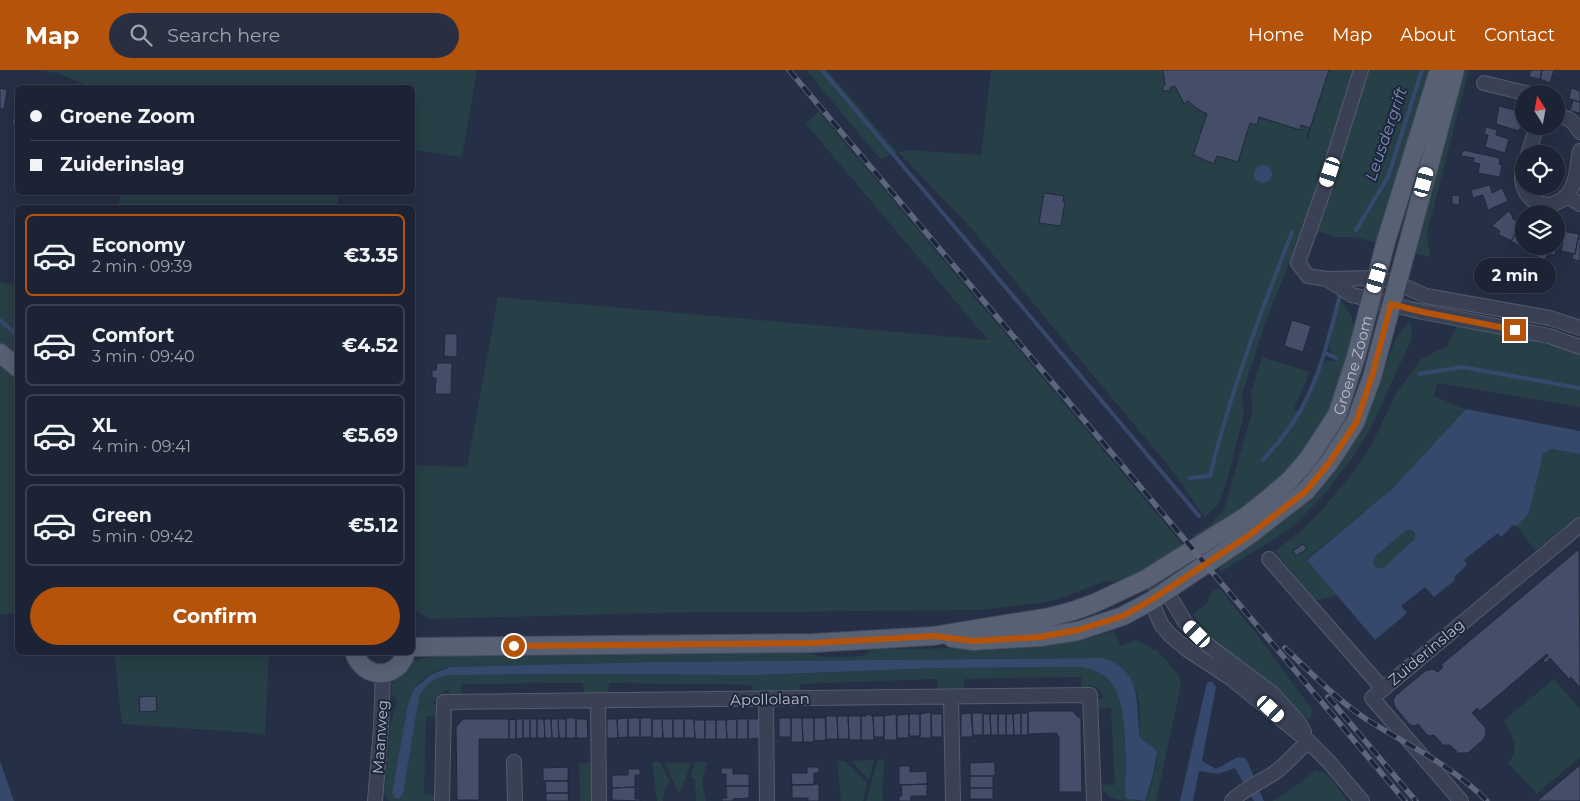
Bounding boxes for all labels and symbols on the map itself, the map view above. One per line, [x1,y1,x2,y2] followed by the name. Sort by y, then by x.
[1361,84,1411,183] water label: Leusdergrift
[1515,85,1565,135] north arrow
[1318,155,1341,189] car
[1412,166,1435,198] car
[1474,258,1556,292] callout: 2 min
[1365,261,1388,295] car
[1328,313,1376,417] street label: Groene Zoom
[1504,319,1526,341] route end
[1384,615,1468,689] street label: Zuiderinslag
[1181,618,1212,650] car
[503,635,525,657] route start
[730,689,810,709] street label: Apollolaan
[1254,693,1287,725] car
[368,699,392,775] street label: Maanweg

